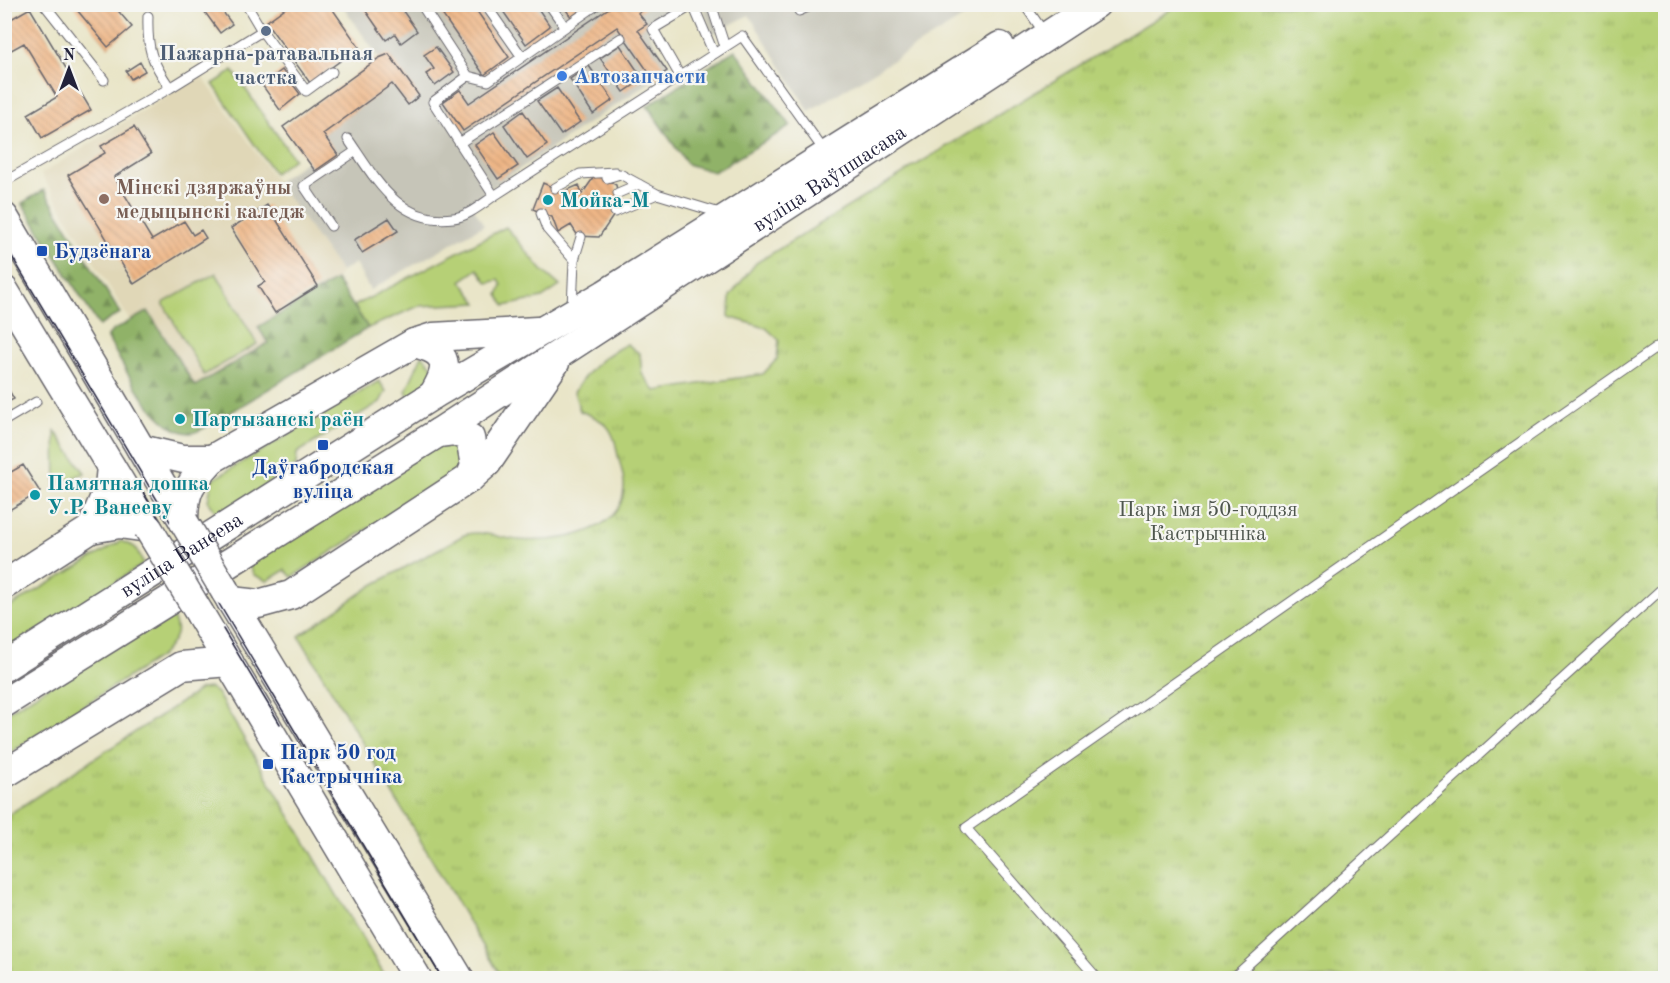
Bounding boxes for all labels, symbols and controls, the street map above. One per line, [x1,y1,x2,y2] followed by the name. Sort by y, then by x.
[259,24,273,38] marker: Пажарна-ратавальная частка
[39,39,99,99] north arrow
[159,44,373,89] place label: Пажарна-ратавальная частка
[63,48,76,64] text: N
[574,67,706,88] place label: Автозапчасти
[555,69,569,83] marker: Автозапчасти
[750,122,910,237] street label: вуліца Ваўпшасава
[116,178,305,223] place label: Мінскі дзяржаўны медыцынскі каледж
[560,191,650,212] place label: Мойка-М
[97,192,111,206] marker: Мінскі дзяржаўны медыцынскі каледж
[541,193,555,207] marker: Мойка-М
[54,242,152,263] place label: Будзёнага
[35,244,49,258] marker: Будзёнага
[192,410,364,431] place label: Партызанскі раён
[173,412,187,426] marker: Партызанскі раён
[316,438,330,452] marker: Даўгабродская вуліца
[252,458,394,503] place label: Даўгабродская вуліца
[47,474,210,519] place label: Памятная дошка У.Р. Ванееву
[28,488,42,502] marker: Памятная дошка У.Р. Ванееву
[1118,500,1298,545] park label: Парк імя 50-годдзя Кастрычніка
[117,509,247,602] street label: вуліца Ванеева
[280,743,403,788] place label: Парк 50 год Кастрычніка
[261,757,275,771] marker: Парк 50 год Кастрычніка

